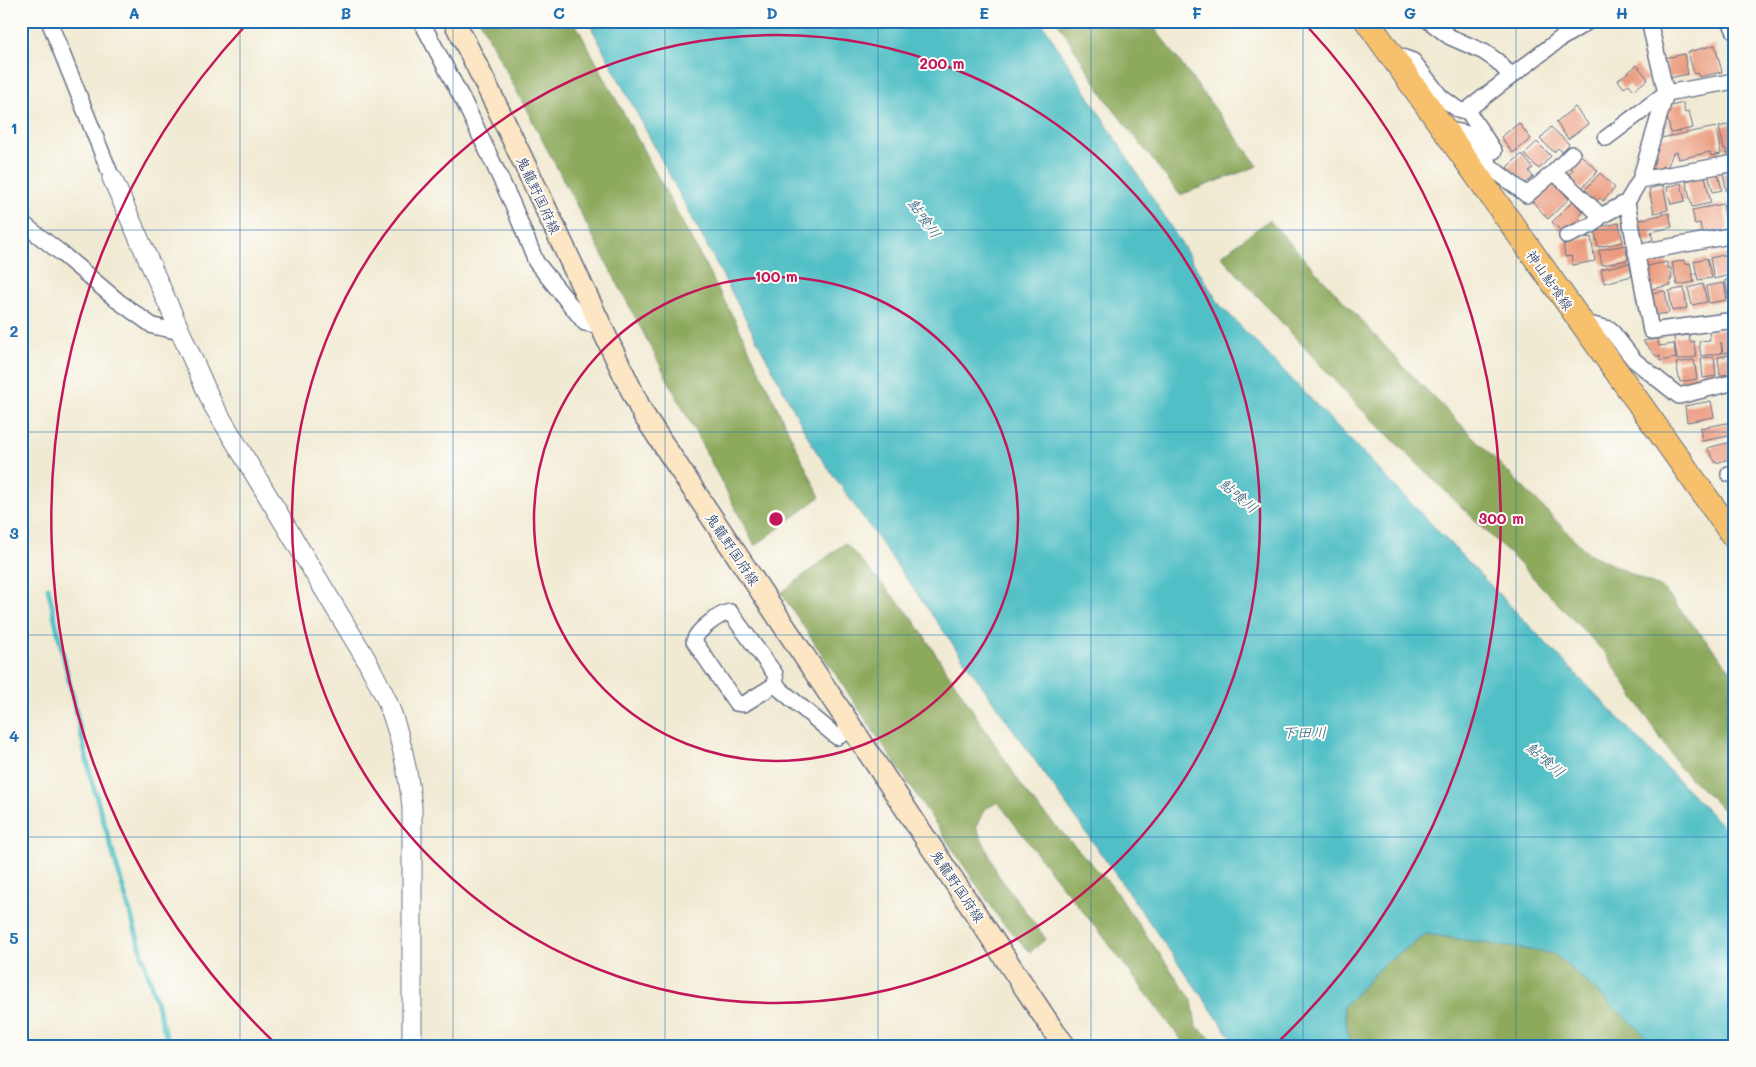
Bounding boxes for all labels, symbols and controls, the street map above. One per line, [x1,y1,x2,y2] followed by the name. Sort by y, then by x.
[128,2,140,23] text: A
[341,2,351,23] text: B
[553,2,565,23] text: C
[766,2,778,23] text: D
[979,2,989,23] text: E
[1192,2,1202,23] text: F
[1404,2,1416,23] text: G
[1616,2,1628,23] text: H
[920,53,965,73] text: 200 m
[10,117,18,138] text: 1
[513,153,565,237] street label: 鬼籠野国府線
[904,194,946,242] water label: 鮎喰川
[1522,246,1578,314] street label: 神山鮎喰線
[754,266,798,286] text: 100 m
[10,320,19,341] text: 2
[1215,473,1263,517] water label: 鮎喰川
[1478,508,1524,528] text: 300 m
[702,509,764,589] street label: 鬼籠野国府線
[767,510,785,528] centre of rings
[9,522,19,543] text: 3
[1281,722,1327,742] water label: 下田川
[9,725,19,746] text: 4
[1522,737,1570,781] water label: 鮎喰川
[927,846,989,926] street label: 鬼籠野国府線
[9,927,19,948] text: 5

